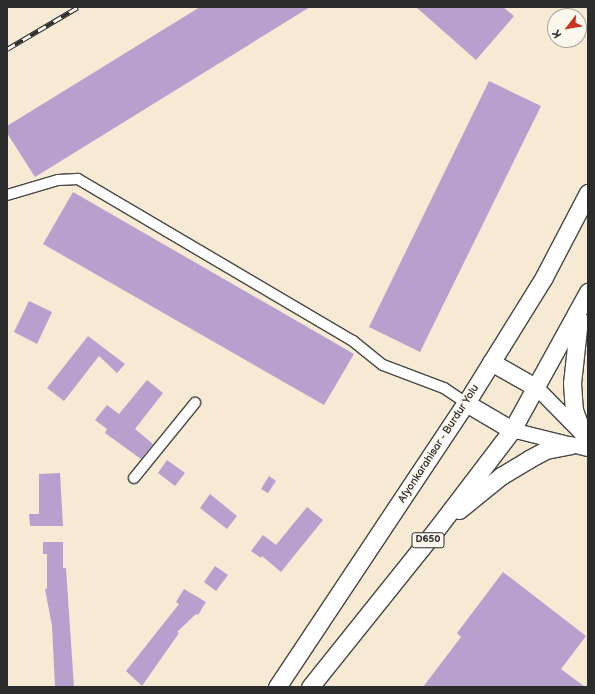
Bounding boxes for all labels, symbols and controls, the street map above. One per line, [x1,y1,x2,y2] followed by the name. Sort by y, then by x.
[547,8,587,48] north arrow
[550,27,565,40] text: K
[395,382,483,506] street label: Afyonkarahisar - Burdur Yolu
[411,532,445,548] road number: D650

